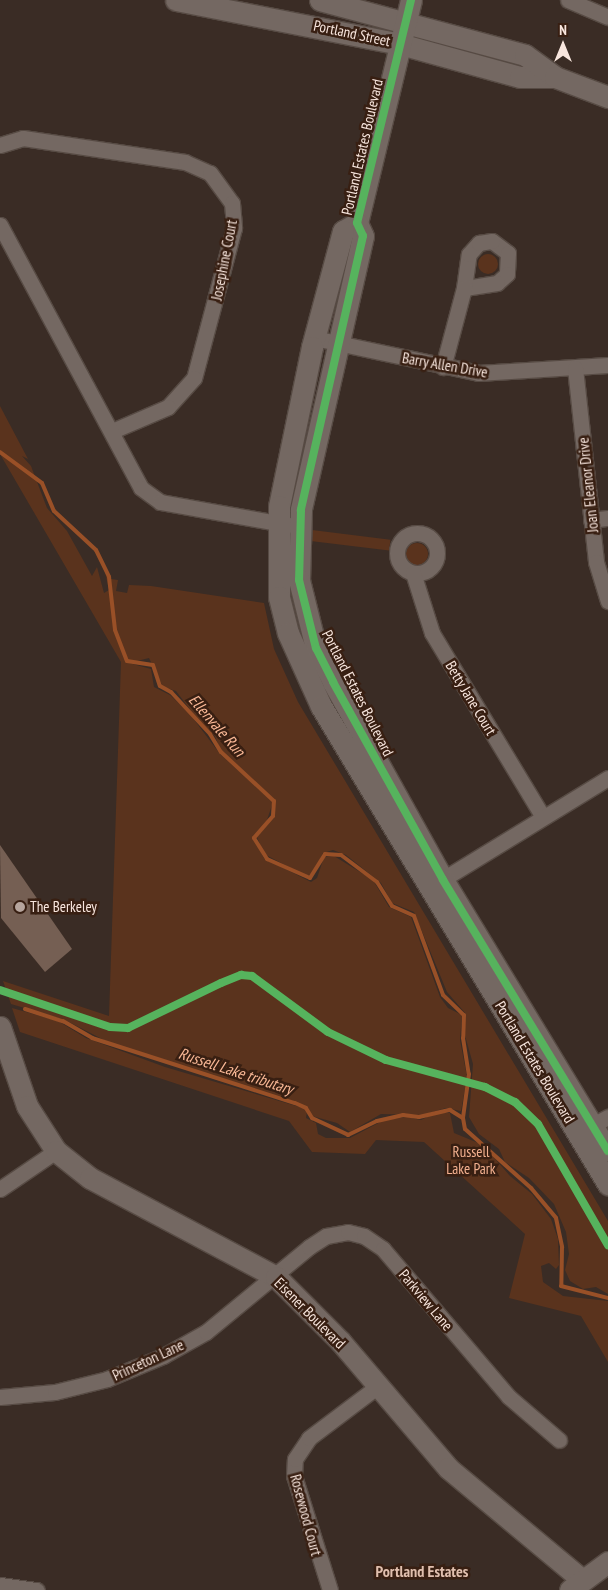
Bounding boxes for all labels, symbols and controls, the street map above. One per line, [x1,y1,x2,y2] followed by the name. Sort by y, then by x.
[312,16,392,50] street label: Portland Street
[538,20,588,70] north arrow
[559,21,567,39] text: N
[338,77,386,217] street label: Portland Estates Boulevard
[207,218,241,302] street label: Josephine Court
[400,349,490,381] street label: Barry Allen Drive
[574,437,602,533] street label: Joan Eleanor Drive
[318,627,398,759] street label: Portland Estates Boulevard
[442,657,500,739] street label: Betty Jane Court
[185,690,249,760] water label: Ellenvale Run
[30,898,97,916] place label: The Berkeley
[14,901,26,913] marker: The Berkeley
[491,998,579,1126] street label: Portland Estates Boulevard
[176,1043,296,1099] water label: Russell Lake tributary
[446,1142,496,1177] park label: Russell Lake Park
[395,1266,457,1334] street label: Parkview Lane
[271,1274,349,1352] street label: Eisener Boulevard
[109,1336,187,1384] street label: Princeton Lane
[286,1472,326,1558] street label: Rosewood Court
[376,1561,468,1581] district label: Portland Estates

